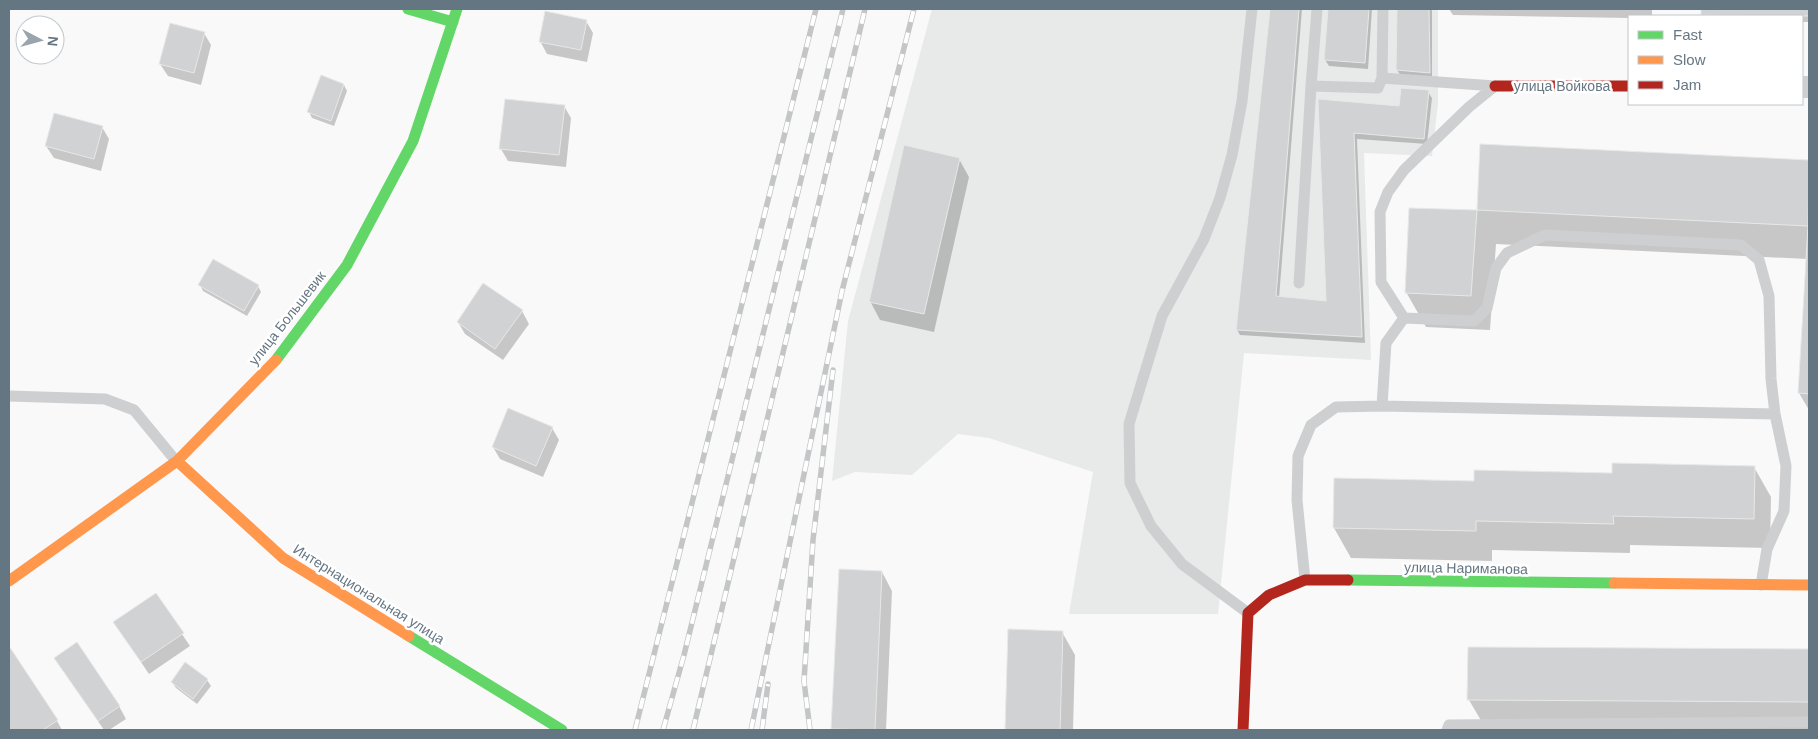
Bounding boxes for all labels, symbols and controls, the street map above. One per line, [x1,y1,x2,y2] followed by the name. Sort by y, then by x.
[15,15,65,65] north arrow
[1628,15,1803,105] legend
[1673,26,1703,43] text: Fast
[44,35,61,47] text: N
[1673,51,1706,68] text: Slow
[1673,76,1701,93] text: Jam
[1514,78,1610,94] street label: улица Войкова
[245,267,329,368] street label: улица Большевик
[290,541,448,647] street label: Интернациональная улица
[1404,559,1528,577] street label: улица Нариманова

